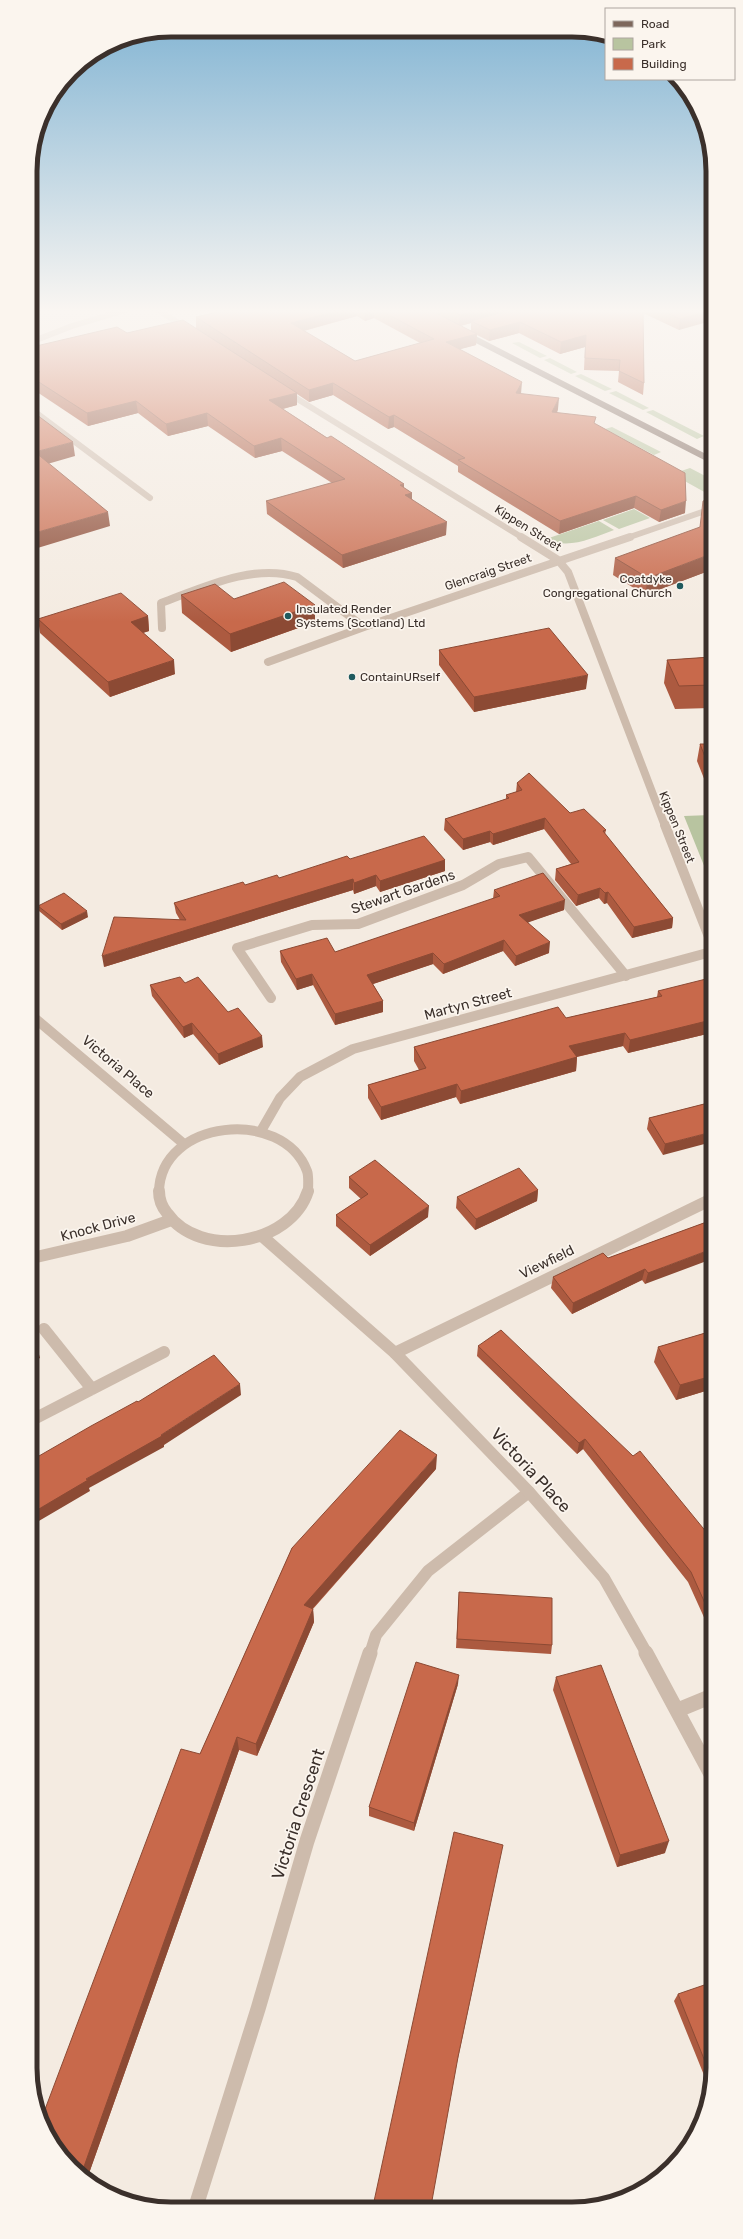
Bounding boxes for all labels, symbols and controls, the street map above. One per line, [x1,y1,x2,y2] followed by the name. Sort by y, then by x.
[605,8,735,80] legend
[641,17,669,31] text: Road
[641,37,667,51] text: Park
[641,57,687,71] text: Building
[492,502,564,554] street label: Kippen Street
[443,551,533,593] street label: Glencraig Street
[543,572,672,600] place label: Coatdyke Congregational Church
[675,581,685,591] marker: Coatdyke Congregational Church
[296,602,426,630] place label: Insulated Render Systems (Scotland) Ltd
[283,611,293,621] marker: Insulated Render Systems (Scotland) Ltd
[360,670,441,684] place label: ContainURself
[347,672,357,682] marker: ContainURself
[656,789,698,865] street label: Kippen Street
[349,866,457,918] street label: Stewart Gardens
[422,984,514,1024] street label: Martyn Street
[78,1032,158,1102] street label: Victoria Place
[59,1209,137,1245] street label: Knock Drive
[517,1242,577,1282] street label: Viewfield
[487,1424,575,1516] street label: Victoria Place
[267,1746,329,1882] street label: Victoria Crescent

